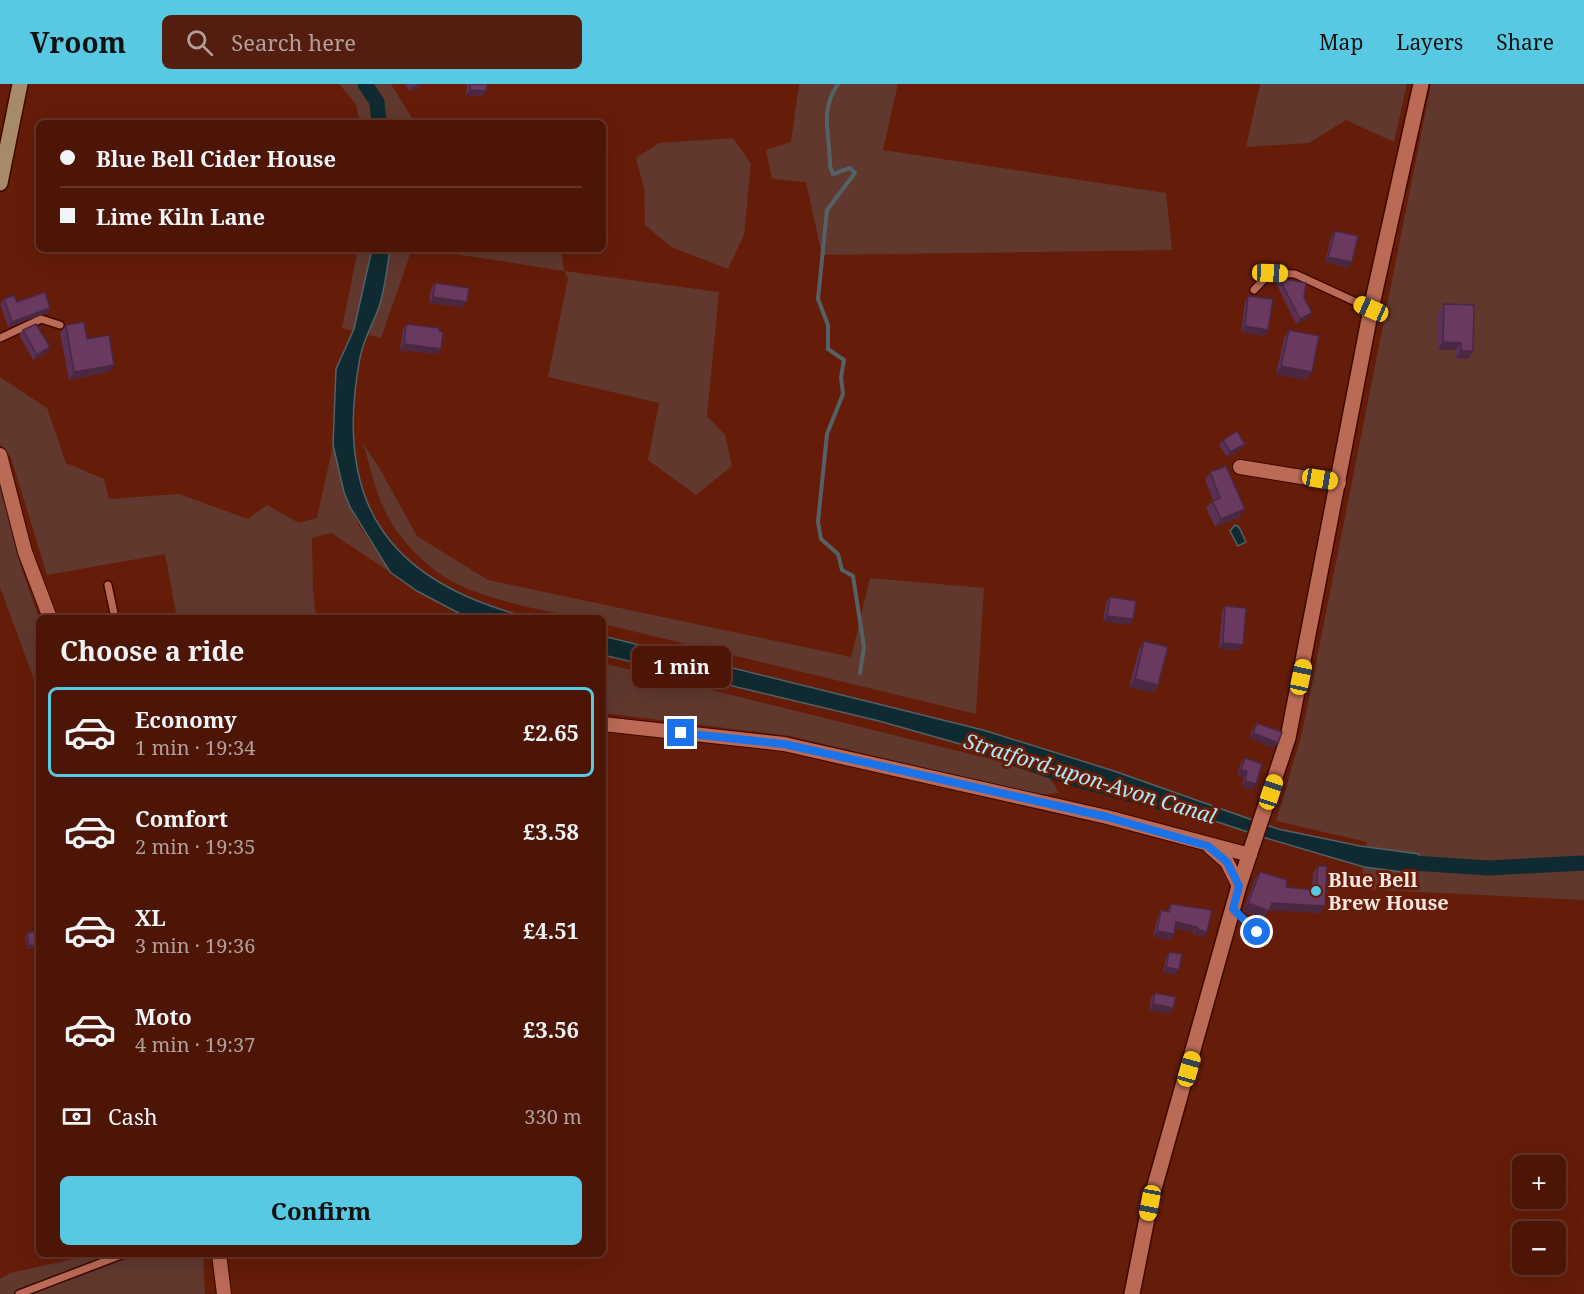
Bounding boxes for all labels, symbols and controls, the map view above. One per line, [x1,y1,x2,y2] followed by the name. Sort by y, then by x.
[162,15,582,69] search box
[30,23,126,61] text: Vroom
[183,26,216,59] icon: search
[231,27,356,57] text: Search here
[1319,28,1363,56] text: Map
[1396,28,1463,56] text: Layers
[1496,28,1554,56] text: Share
[96,143,336,173] text: Blue Bell Cider House
[96,201,265,231] text: Lime Kiln Lane
[1252,263,1288,283] car
[1351,293,1391,325] car
[1301,467,1339,491] car
[60,632,245,669] text: Choose a ride
[632,646,730,688] callout: 1 min
[653,653,710,680] text: 1 min
[1288,658,1314,696] car
[135,704,237,734] text: Economy
[63,705,117,759] icon: car
[523,717,579,747] text: £2.65
[667,719,694,746] route end
[961,726,1220,830] water label: Stratford-upon-Avon Canal
[135,734,255,761] text: 1 min · 19:34
[1257,772,1285,812] car
[135,803,228,833] text: Comfort
[63,804,117,858] icon: car
[523,816,579,846] text: £3.58
[135,833,255,860] text: 2 min · 19:35
[1328,866,1449,916] place label: Blue Bell Brew House
[1309,884,1323,898] marker: Blue Bell Brew House
[135,902,166,932] text: XL
[63,903,117,957] icon: car
[523,915,579,945] text: £4.51
[1243,918,1270,945] route start
[135,932,255,959] text: 3 min · 19:36
[135,1001,192,1031] text: Moto
[63,1002,117,1056] icon: car
[523,1014,579,1044] text: £3.56
[135,1031,255,1058] text: 4 min · 19:37
[1175,1049,1203,1089] car
[60,1100,93,1133] icon: cash
[108,1101,158,1131] text: Cash
[524,1103,582,1130] text: 330 m
[1512,1155,1566,1275] map controls
[1512,1155,1566,1209] button: +
[60,1176,582,1245] button: Confirm
[1138,1184,1162,1222] car
[1512,1221,1566,1275] button: −

